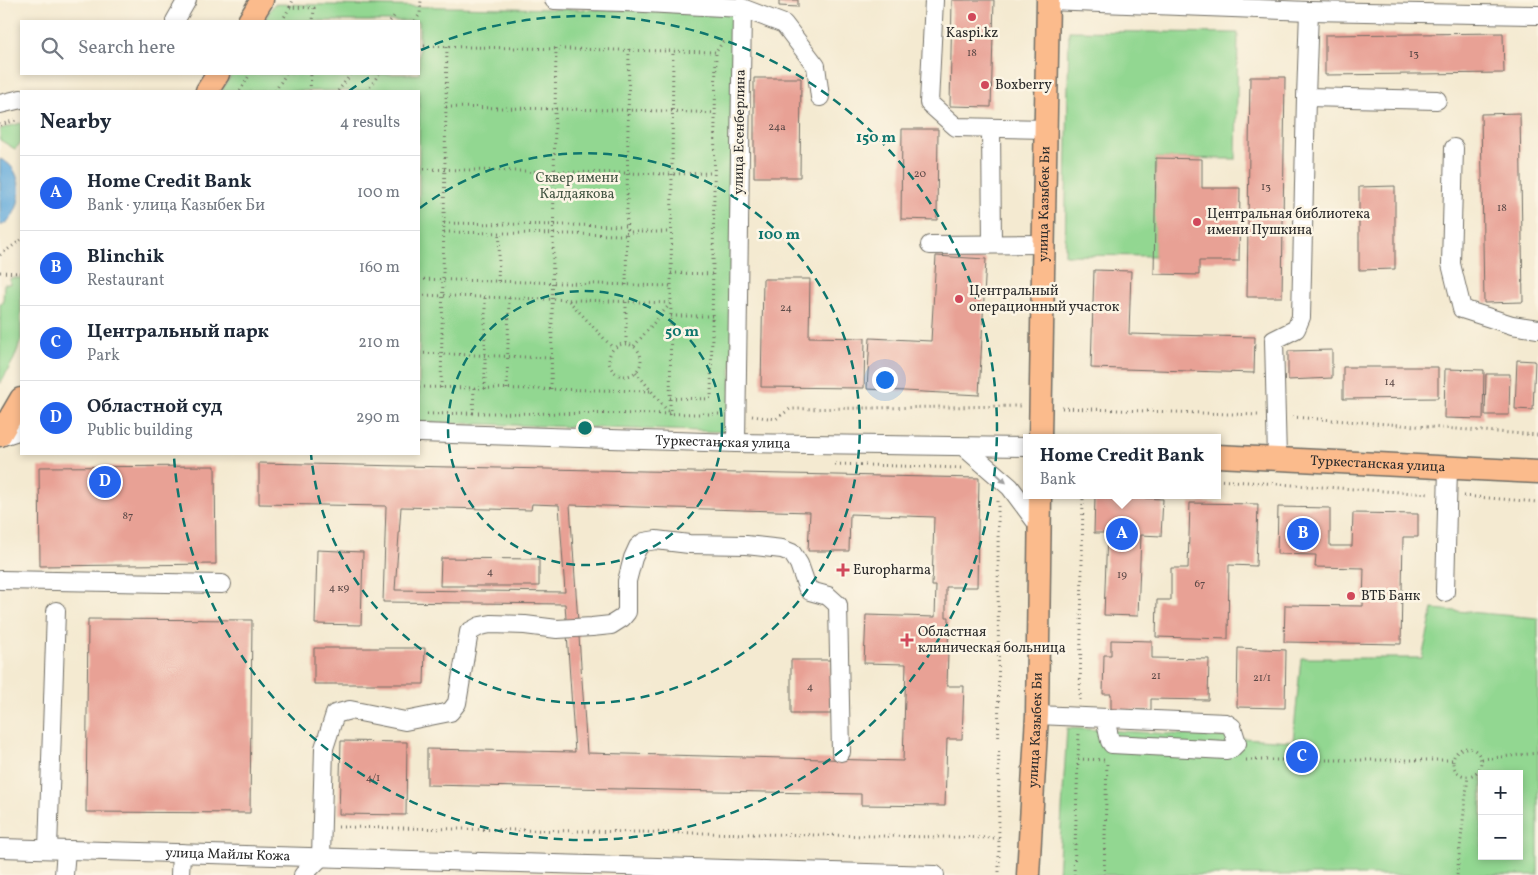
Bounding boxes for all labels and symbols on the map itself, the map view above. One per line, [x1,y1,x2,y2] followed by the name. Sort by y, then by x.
[966,11,978,23] marker: Kaspi.kz
[946,24,998,43] place label: Kaspi.kz
[967,46,977,61] house number: 18
[1409,47,1419,62] house number: 13
[729,69,751,195] street label: улица Есенберлина
[995,76,1052,95] place label: Boxberry
[979,79,991,91] marker: Boxberry
[768,120,786,135] house number: 24а
[856,128,896,149] text: 150 m
[1034,146,1055,262] street label: улица Казыбек Би
[914,167,927,182] house number: 20
[536,169,619,204] park label: Сквер имени Калдаякова
[1261,180,1271,195] house number: 13
[1497,201,1507,216] house number: 18
[1207,205,1370,240] place label: Центральная библиотека имени Пушкина
[1191,216,1203,228] marker: Центральная библиотека имени Пушкина
[758,225,801,246] text: 100 m
[969,282,1120,317] place label: Центральный операционный участок
[953,293,965,305] marker: Центральный операционный участок
[780,301,792,316] house number: 24
[665,322,699,343] text: 50 m
[872,367,898,393] your location
[1385,375,1396,390] house number: 14
[576,419,594,437] centre of rings
[655,431,791,453] street label: Туркестанская улица
[1310,451,1446,477] street label: Туркестанская улица
[89,463,121,501] pin: D
[995,472,1007,484] one-way arrow
[123,509,133,524] house number: 87
[1106,515,1138,553] pin: A
[1287,515,1319,553] pin: B
[853,561,931,580] place label: Europharma
[837,564,849,576] marker: Europharma
[487,565,494,580] house number: 4
[1117,568,1127,583] house number: 19
[1195,577,1205,592] house number: 67
[329,581,349,596] house number: 4 к9
[1361,587,1421,606] place label: ВТБ Банк
[1345,590,1357,602] marker: ВТБ Банк
[918,623,1066,658] place label: Областная клиническая больница
[900,633,914,647] marker: Областная клиническая больница
[1151,669,1161,684] house number: 21
[1253,671,1271,686] house number: 21/1
[1023,672,1047,789] street label: улица Казыбек Би
[807,680,814,695] house number: 4
[1286,738,1318,776] pin: C
[366,771,380,786] house number: 4/1
[165,843,291,866] street label: улица Майлы Кожа

